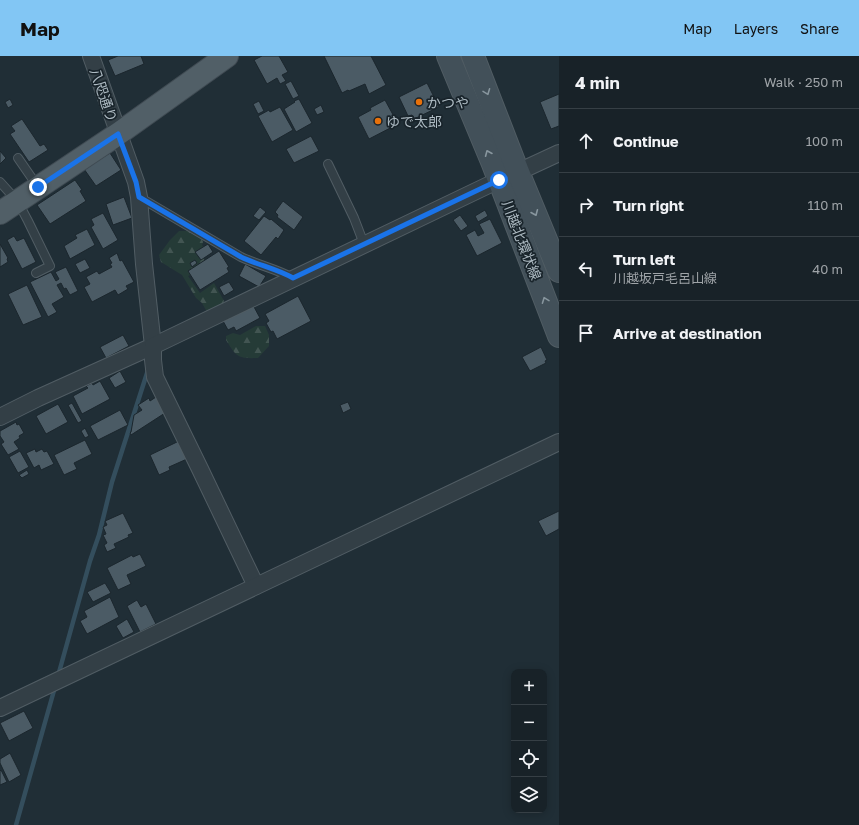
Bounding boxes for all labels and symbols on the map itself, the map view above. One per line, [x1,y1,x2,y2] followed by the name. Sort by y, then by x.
[87,66,121,124] street label: 八咫通り
[483,89,491,96] one-way arrow
[427,94,469,111] place label: かつや
[414,97,424,107] marker: かつや
[386,113,442,130] place label: ゆで太郎
[373,116,383,126] marker: ゆで太郎
[485,149,493,157] one-way arrow
[490,171,508,189] route start
[29,178,47,196] route end
[499,198,545,282] street label: 川越北環状線
[530,209,538,217] one-way arrow
[541,296,549,303] one-way arrow

